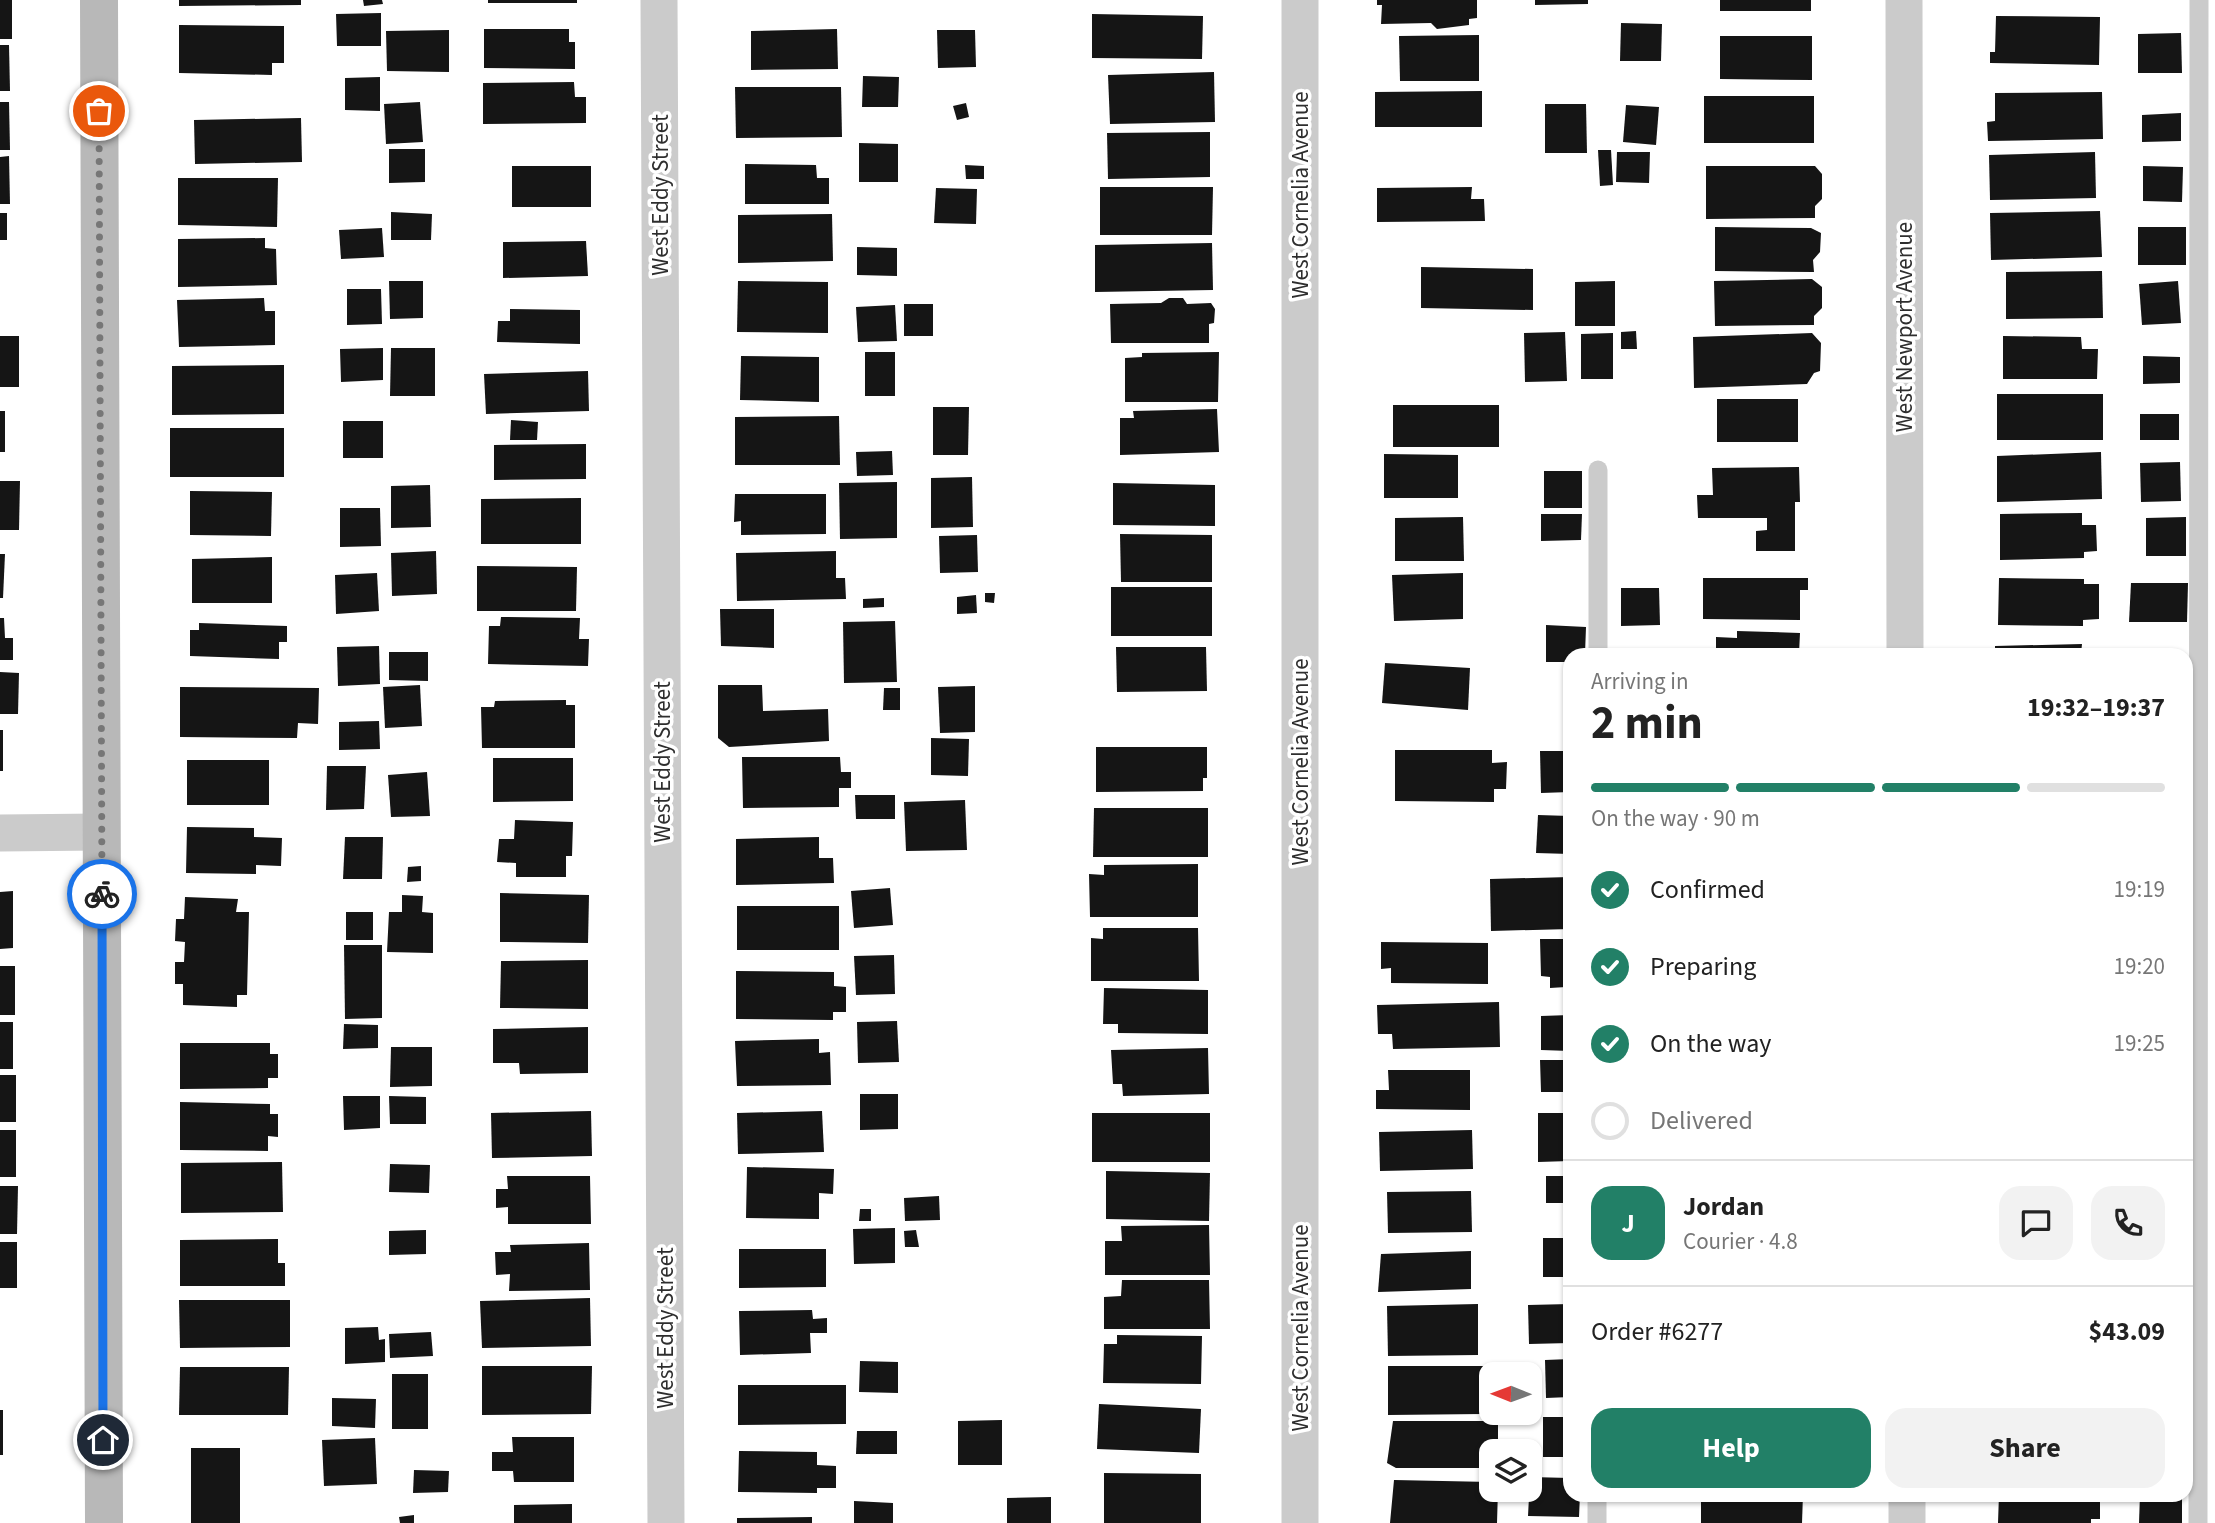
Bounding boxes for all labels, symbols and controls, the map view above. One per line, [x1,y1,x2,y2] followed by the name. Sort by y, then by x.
[69,81,129,141] pin
[1284,91,1317,299] street label: West Cornelia Avenue
[80,92,118,130] icon: bag
[644,114,677,276] street label: West Eddy Street
[1888,222,1921,432] street label: West Newport Avenue
[1284,658,1317,866] street label: West Cornelia Avenue
[1591,665,1689,698] text: Arriving in
[646,681,679,843] street label: West Eddy Street
[2027,689,2165,726] text: 19:32–19:37
[1591,691,1703,756] text: 2 min
[1591,802,1760,835] text: On the way · 90 m
[67,859,137,929] courier
[1591,871,1629,909] icon: check
[1650,871,1765,908] text: Confirmed
[2114,873,2165,906] text: 19:19
[83,875,121,913] icon: bike
[1591,948,1629,986] icon: check
[1650,948,1756,985] text: Preparing
[2114,950,2165,983] text: 19:20
[1591,1025,1629,1063] icon: check
[1650,1025,1771,1062] text: On the way
[2114,1027,2165,1060] text: 19:25
[1650,1102,1753,1139] text: Delivered
[1999,1186,2073,1260] button: chat
[2091,1186,2165,1260] button: phone
[1683,1188,1764,1225] text: Jordan
[1621,1205,1635,1242] text: J
[1284,1224,1317,1432] street label: West Cornelia Avenue
[1683,1225,1798,1258] text: Courier · 4.8
[649,1247,682,1409] street label: West Eddy Street
[1591,1313,1723,1350] text: Order #6277
[2089,1313,2165,1350] text: $43.09
[1479,1362,1542,1424] north arrow
[1479,1362,1542,1502] map controls
[1591,1408,1871,1488] button: Help
[1885,1408,2165,1488] button: Share
[73,1410,133,1470] pin
[84,1421,122,1459] icon: home
[1479,1439,1542,1502] button: layers

